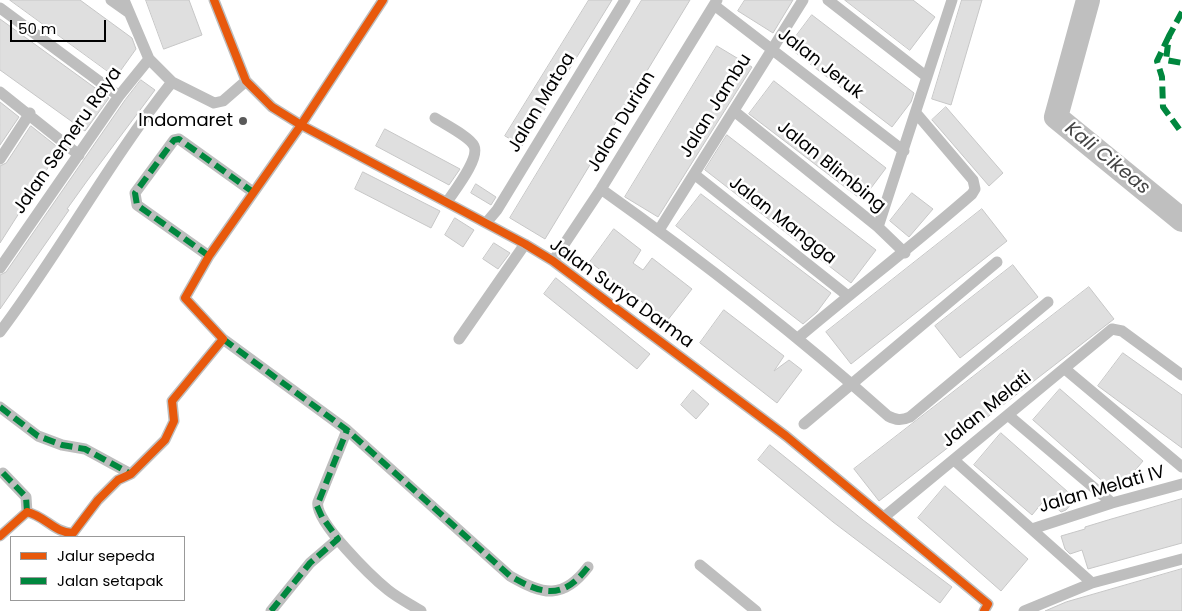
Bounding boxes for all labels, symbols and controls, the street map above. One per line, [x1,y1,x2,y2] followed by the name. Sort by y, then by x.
[12,10,109,42] scale bar
[18,18,56,39] text: 50 m
[773,24,867,104] street label: Jalan Jeruk
[504,49,580,157] street label: Jalan Matoa
[675,50,757,162] street label: Jalan Jambu
[9,63,127,219] street label: Jalan Semeru Raya
[583,68,661,176] street label: Jalan Durian
[138,110,233,132] place label: Indomaret
[237,115,249,127] marker: Indomaret
[772,117,890,217] street label: Jalan Blimbing
[1060,118,1154,200] water label: Kali Cikeas
[724,172,840,270] street label: Jalan Mangga
[545,234,697,354] street label: Jalan Surya Darma
[938,367,1036,453] street label: Jalan Melati
[1036,462,1168,518] street label: Jalan Melati IV
[10,536,185,601] legend
[57,545,155,566] text: Jalur sepeda
[57,570,163,591] text: Jalan setapak

